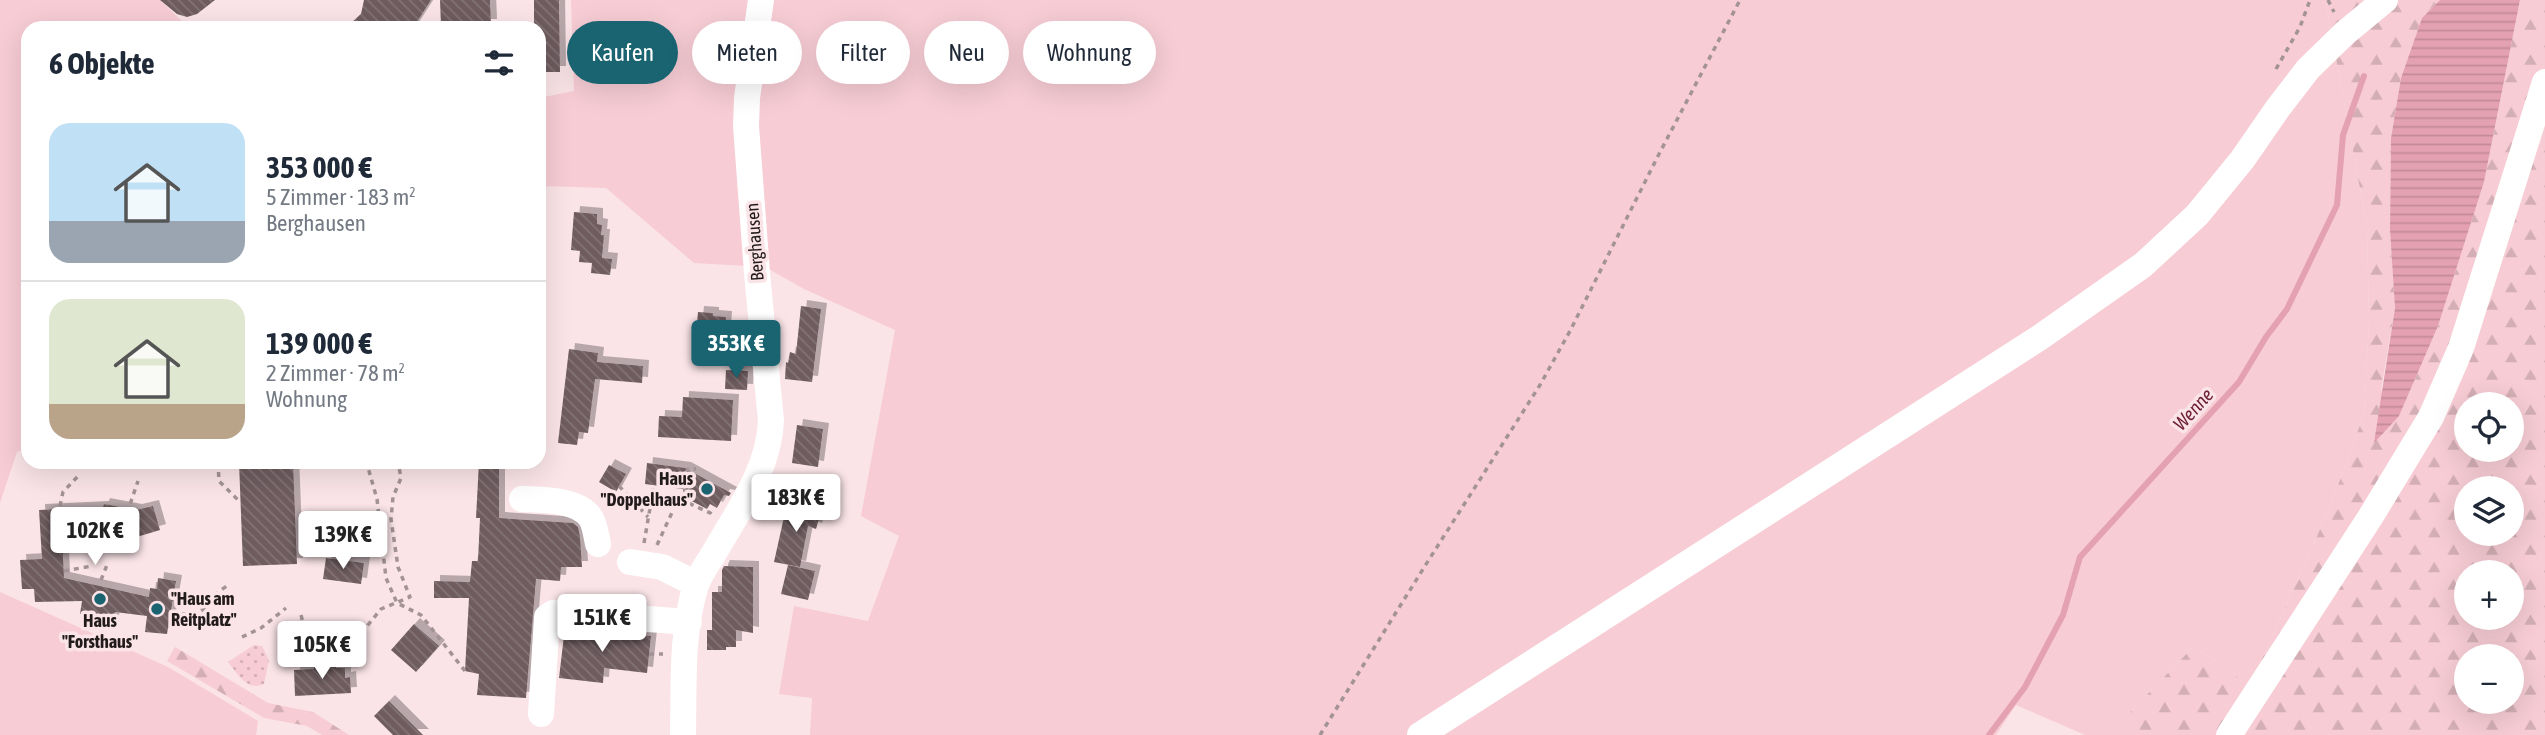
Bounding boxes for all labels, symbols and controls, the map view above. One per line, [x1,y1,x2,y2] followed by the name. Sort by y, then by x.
[567,21,678,84] chip: Kaufen
[692,21,802,84] chip: Mieten
[816,21,910,84] chip: Filter
[924,21,1009,84] chip: Neu
[1023,21,1156,84] chip: Wohnung
[480,44,518,82] icon: filters
[49,46,155,80] text: 6 Objekte
[266,150,372,184] text: 353 000 €
[105,151,189,235] icon: home
[266,184,416,210] text: 5 Zimmer · 183 m²
[741,202,768,282] street label: Berghausen
[266,210,366,236] text: Berghausen
[679,320,793,380] pin: 353K €
[266,326,372,360] text: 139 000 €
[105,327,189,411] icon: home
[707,330,765,356] text: 353K €
[266,360,405,386] text: 2 Zimmer · 78 m²
[2168,383,2218,435] water label: Wenne
[266,386,347,412] text: Wohnung
[2454,392,2524,714] map controls
[2454,392,2524,462] button: locate
[601,468,694,510] place label: Haus "Doppelhaus"
[739,475,853,534] pin: 183K €
[2454,476,2524,546] button: layers
[699,481,715,497] marker: Haus "Doppelhaus"
[767,484,825,510] text: 183K €
[38,508,152,567] pin: 102K €
[286,512,400,571] pin: 139K €
[66,517,124,543] text: 102K €
[314,521,372,547] text: 139K €
[2454,560,2524,630] button: +
[171,588,237,630] place label: "Haus am Reitplatz"
[92,591,108,607] marker: Haus "Forsthaus"
[545,594,659,654] pin: 151K €
[149,601,165,617] marker: "Haus am Reitplatz"
[573,604,631,630] text: 151K €
[62,610,138,652] place label: Haus "Forsthaus"
[265,622,379,681] pin: 105K €
[293,631,351,657] text: 105K €
[2454,644,2524,714] button: −

